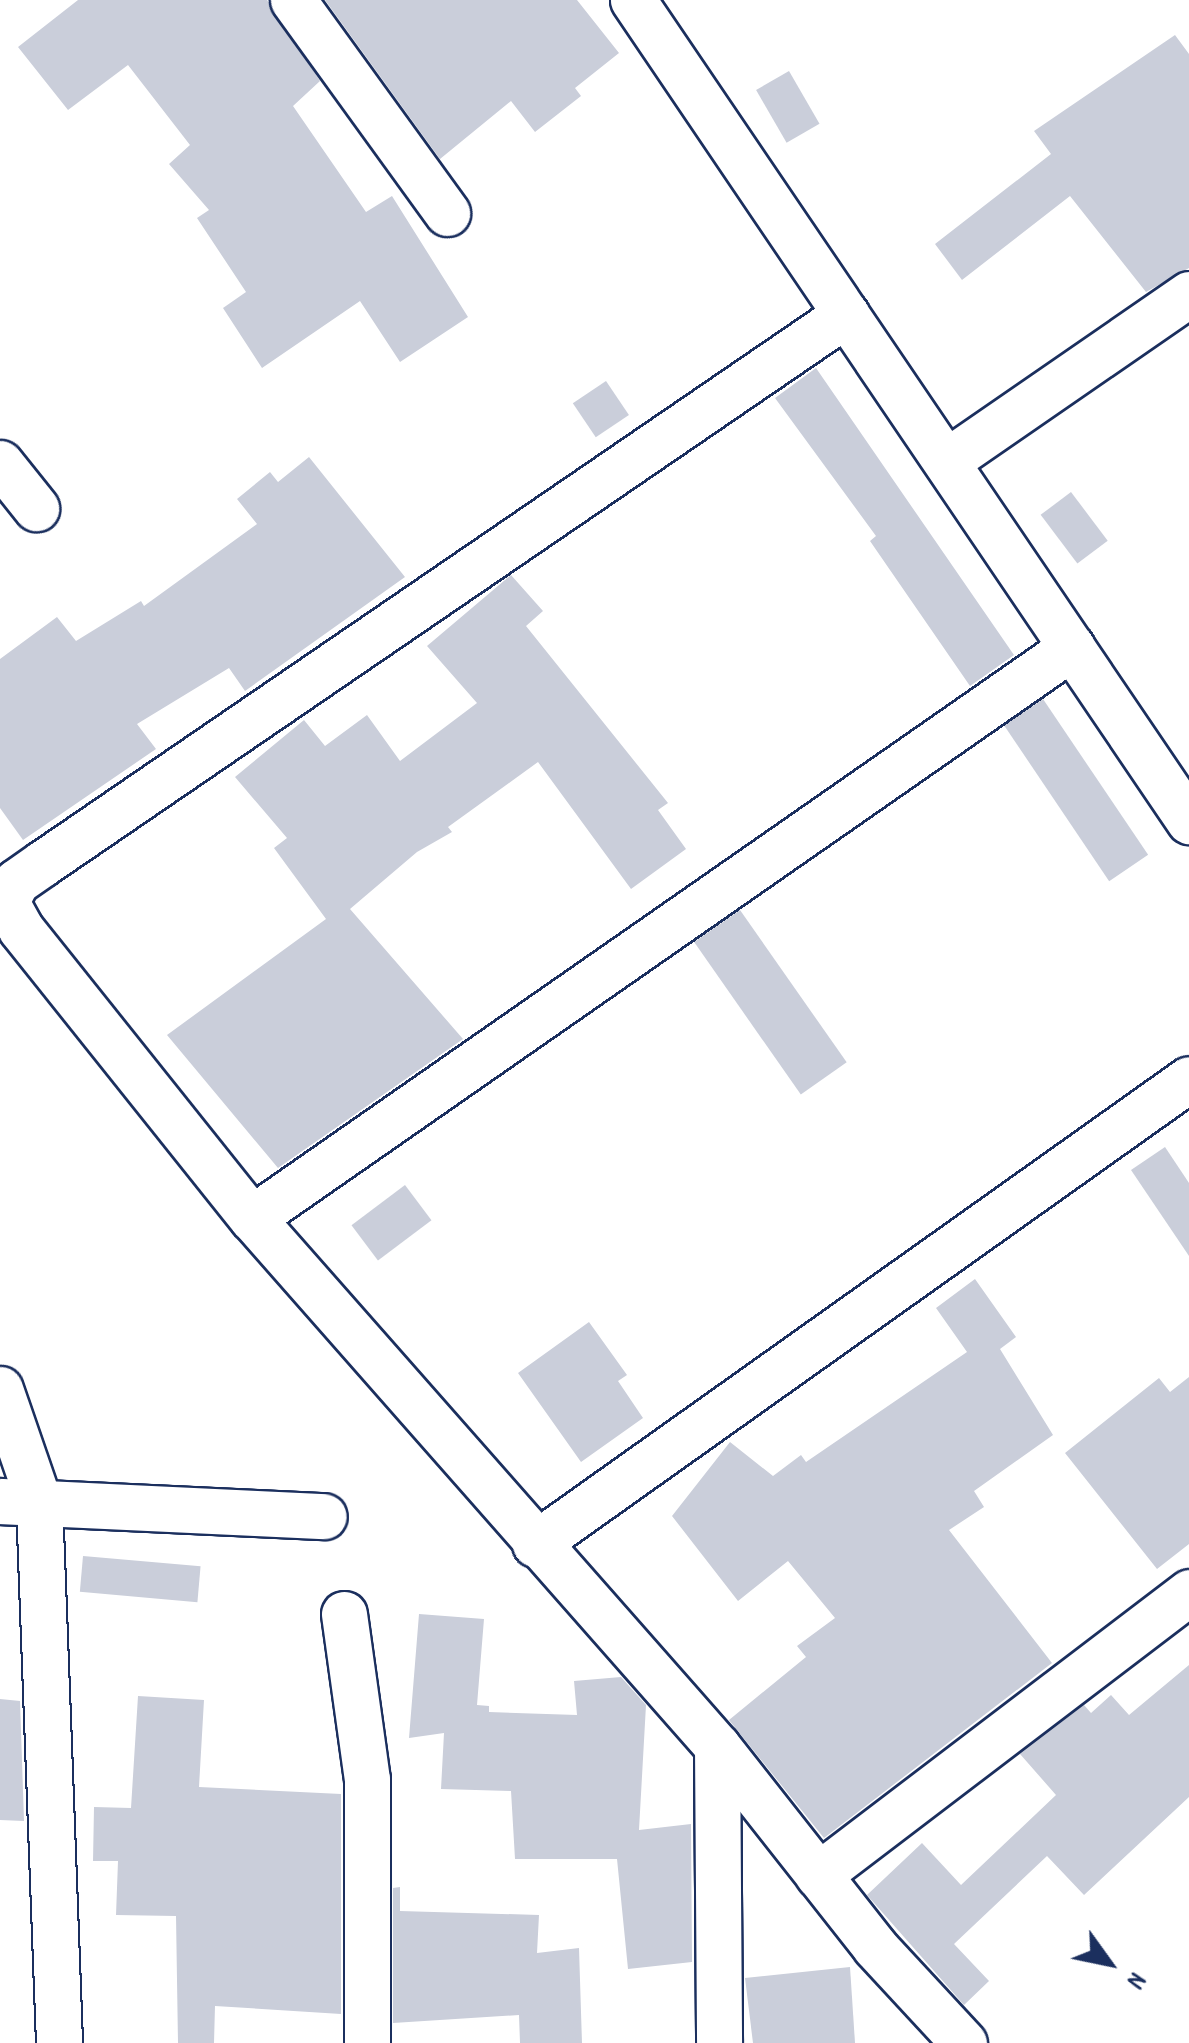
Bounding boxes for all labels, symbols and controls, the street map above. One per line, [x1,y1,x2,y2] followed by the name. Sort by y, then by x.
[1059,1913,1159,2013] north arrow
[1114,1963,1155,1996] text: N

